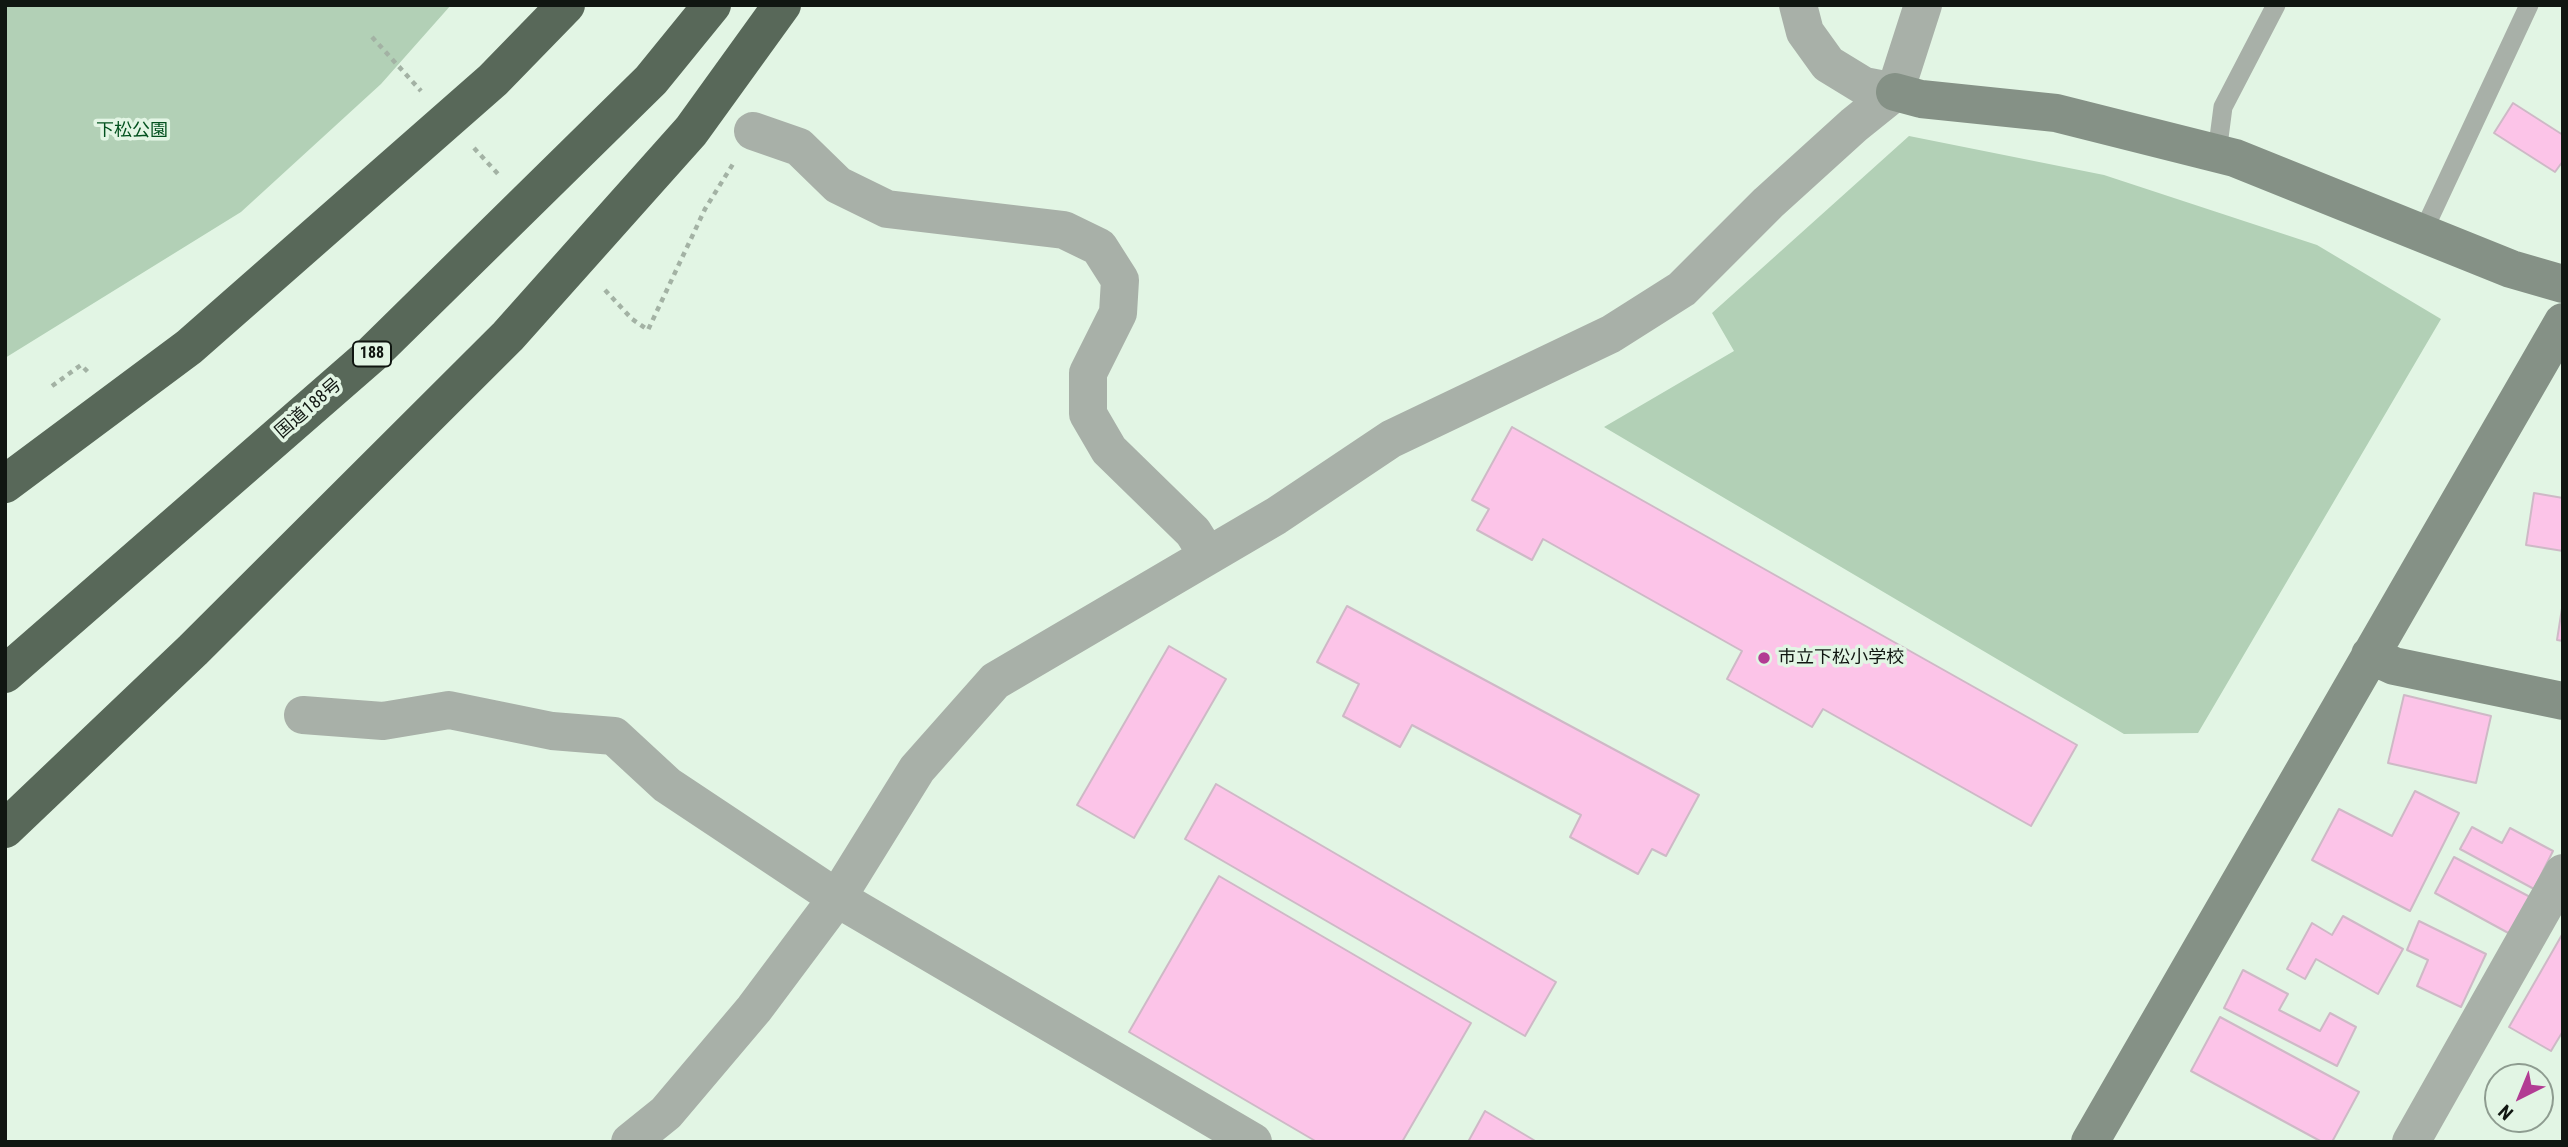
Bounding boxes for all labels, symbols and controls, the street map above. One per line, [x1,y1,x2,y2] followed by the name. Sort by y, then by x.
[96,120,168,142] park label: 下松公園
[353,342,391,366] road number: 188
[271,374,347,444] street label: 国道188号
[1778,647,1904,669] place label: 市立下松小学校
[1756,650,1772,666] marker: 市立下松小学校
[2484,1063,2554,1133] north arrow
[2494,1100,2518,1125] text: N

